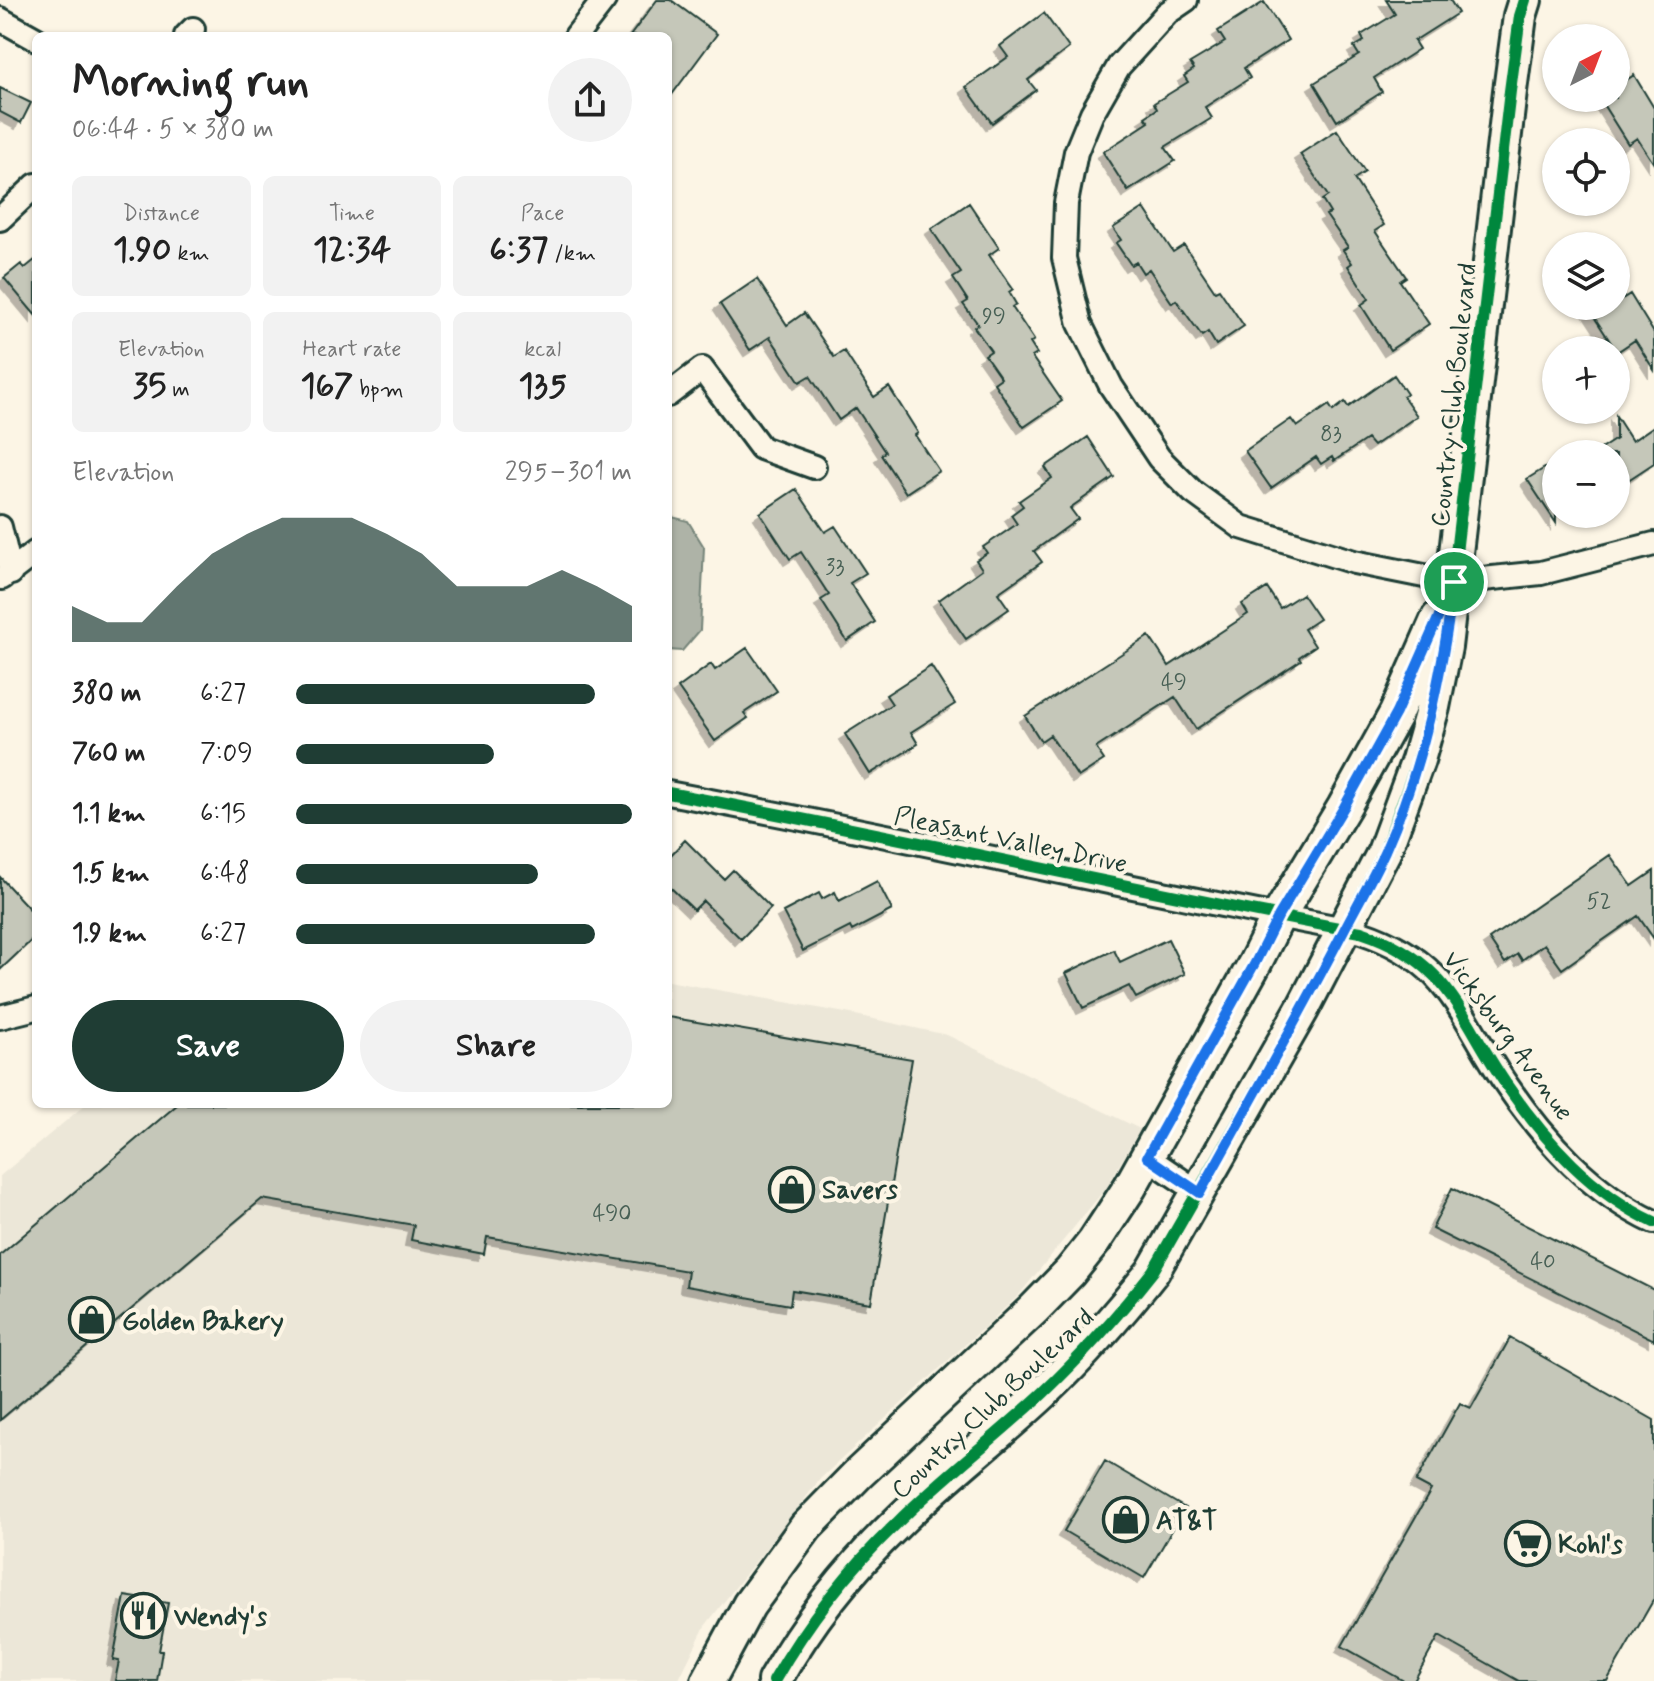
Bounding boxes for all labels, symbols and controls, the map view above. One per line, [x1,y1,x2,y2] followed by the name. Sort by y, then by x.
[1542,24,1630,112] north arrow
[1542,24,1630,528] map controls
[72,54,309,112] text: Morning run
[548,58,632,142] button: share
[72,113,274,147] text: 06:44 · 5 × 380 m
[1542,128,1630,216] button: locate
[123,200,200,228] text: Distance
[329,200,375,228] text: Time
[521,200,565,228] text: Pace
[113,228,172,273] text: 1.90
[313,228,391,273] text: 12:34
[489,228,548,273] text: 6:37
[1542,232,1630,320] button: layers
[172,240,210,268] text: km
[548,240,596,268] text: /km
[1424,262,1486,529] street label: Country Club Boulevard
[982,303,1006,331] house number: 99
[118,336,205,364] text: Elevation
[303,336,401,364] text: Heart rate
[524,336,561,364] text: kcal
[1542,336,1630,424] button: +
[133,364,166,409] text: 35
[300,364,353,409] text: 167
[518,364,567,409] text: 135
[166,376,190,404] text: m
[353,376,404,404] text: bpm
[1320,421,1342,449] house number: 83
[1542,440,1630,528] button: −
[72,456,174,490] text: Elevation
[505,456,632,490] text: 295–301 m
[1420,548,1488,616] pin
[825,554,845,582] house number: 33
[1432,560,1476,604] icon: arrive
[1161,669,1187,697] house number: 49
[72,677,141,711] text: 380 m
[200,677,246,711] text: 6:27
[72,737,146,771] text: 760 m
[200,737,253,771] text: 7:09
[72,797,146,831] text: 1.1 km
[200,797,246,831] text: 6:15
[891,800,1130,882] street label: Pleasant Valley Drive
[72,857,150,891] text: 1.5 km
[200,857,250,891] text: 6:48
[1587,888,1611,916] house number: 52
[72,917,147,951] text: 1.9 km
[200,917,246,951] text: 6:27
[1434,944,1581,1128] street label: Vicksburg Avenue
[72,1000,344,1092] button: Save
[360,1000,632,1092] button: Share
[767,1165,815,1213] shop icon: Savers
[822,1174,898,1208] place label: Savers
[592,1200,632,1228] house number: 490
[1530,1248,1556,1276] house number: 40
[67,1296,115,1344] shop icon: Golden Bakery
[885,1302,1102,1507] street label: Country Club Boulevard
[122,1305,284,1339] place label: Golden Bakery
[1101,1496,1149,1544] shop icon: AT&T
[1156,1505,1218,1539] place label: AT&T
[1503,1520,1551,1568] supermarket icon: Kohl's
[1558,1529,1623,1563] place label: Kohl's
[119,1592,167,1640] restaurant icon: Wendy's
[173,1601,267,1635] place label: Wendy's

